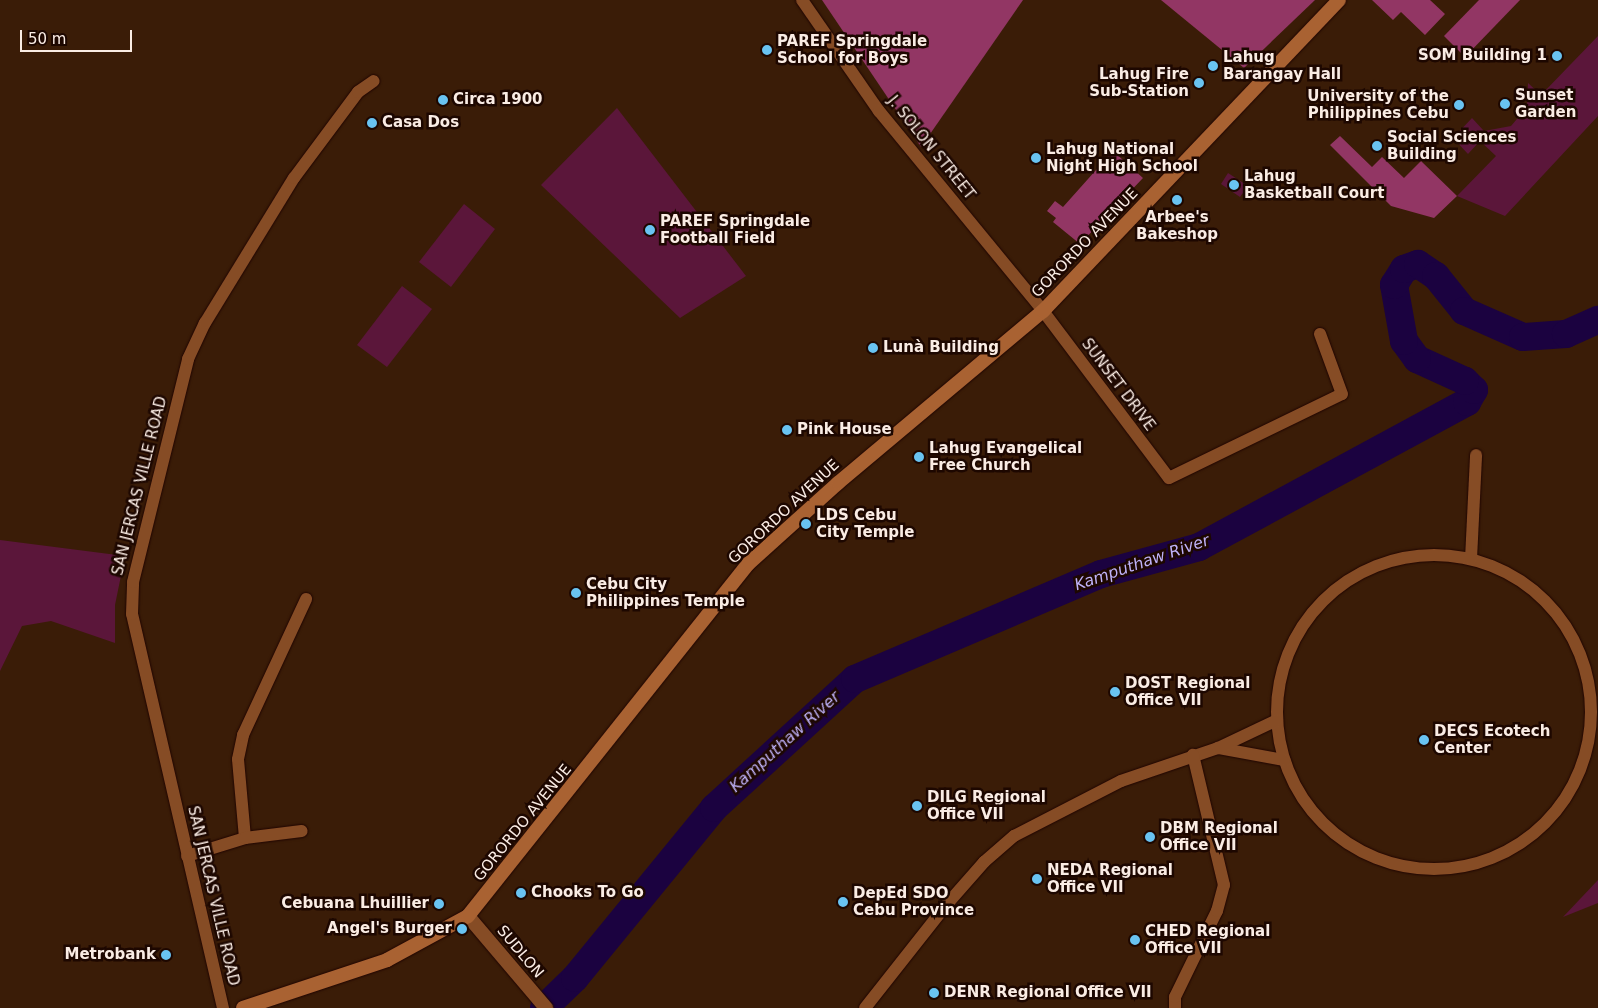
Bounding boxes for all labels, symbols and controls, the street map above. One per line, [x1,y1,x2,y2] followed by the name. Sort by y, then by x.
[22,20,135,52] scale bar
[28,30,66,48] text: 50 m
[777,32,927,67] place label: PAREF Springdale School for Boys
[761,44,773,56] marker: PAREF Springdale School for Boys
[1418,47,1547,65] place label: SOM Building 1
[1223,48,1341,83] place label: Lahug Barangay Hall
[1551,50,1563,62] marker: SOM Building 1
[1207,60,1219,72] marker: Lahug Barangay Hall
[1089,65,1189,100] place label: Lahug Fire Sub-Station
[1193,77,1205,89] marker: Lahug Fire Sub-Station
[1515,86,1576,121] place label: Sunset Garden
[1307,87,1449,122] place label: University of the Philippines Cebu
[453,91,543,109] place label: Circa 1900
[884,93,978,203] street label: J. SOLON STREET
[437,94,449,106] marker: Circa 1900
[1499,98,1511,110] marker: Sunset Garden
[1453,99,1465,111] marker: University of the Philippines Cebu
[382,114,459,132] place label: Casa Dos
[366,117,378,129] marker: Casa Dos
[1387,128,1516,163] place label: Social Sciences Building
[1046,140,1198,175] place label: Lahug National Night High School
[1371,140,1383,152] marker: Social Sciences Building
[1030,152,1042,164] marker: Lahug National Night High School
[1244,167,1384,202] place label: Lahug Basketball Court
[1228,179,1240,191] marker: Lahug Basketball Court
[1028,185,1142,301] street label: GORORDO AVENUE
[1171,194,1183,206] marker: Arbee's Bakeshop
[1136,208,1218,243] place label: Arbee's Bakeshop
[660,212,810,247] place label: PAREF Springdale Football Field
[644,224,656,236] marker: PAREF Springdale Football Field
[1077,335,1159,435] street label: SUNSET DRIVE
[883,339,999,357] place label: Lunà Building
[867,342,879,354] marker: Lunà Building
[109,395,171,577] street label: SAN JERCAS VILLE ROAD
[797,421,892,439] place label: Pink House
[781,424,793,436] marker: Pink House
[929,439,1082,474] place label: Lahug Evangelical Free Church
[913,451,925,463] marker: Lahug Evangelical Free Church
[725,456,843,568] street label: GORORDO AVENUE
[816,506,914,541] place label: LDS Cebu City Temple
[800,518,812,530] marker: LDS Cebu City Temple
[1072,531,1212,595] water label: Kamputhaw River
[586,575,745,610] place label: Cebu City Philippines Temple
[570,587,582,599] marker: Cebu City Philippines Temple
[1125,674,1250,709] place label: DOST Regional Office VII
[1109,686,1121,698] marker: DOST Regional Office VII
[726,688,844,796] water label: Kamputhaw River
[1434,722,1550,757] place label: DECS Ecotech Center
[1418,734,1430,746] marker: DECS Ecotech Center
[470,761,576,885] street label: GORORDO AVENUE
[927,788,1046,823] place label: DILG Regional Office VII
[911,800,923,812] marker: DILG Regional Office VII
[184,804,242,988] street label: SAN JERCAS VILLE ROAD
[1160,819,1278,854] place label: DBM Regional Office VII
[1144,831,1156,843] marker: DBM Regional Office VII
[1047,861,1173,896] place label: NEDA Regional Office VII
[1031,873,1043,885] marker: NEDA Regional Office VII
[531,884,644,902] place label: Chooks To Go
[853,884,974,919] place label: DepEd SDO Cebu Province
[515,887,527,899] marker: Chooks To Go
[281,895,429,913] place label: Cebuana Lhuillier
[837,896,849,908] marker: DepEd SDO Cebu Province
[433,898,445,910] marker: Cebuana Lhuillier
[327,920,452,938] place label: Angel's Burger
[493,922,547,982] street label: SUDLON
[1145,922,1270,957] place label: CHED Regional Office VII
[456,923,468,935] marker: Angel's Burger
[1129,934,1141,946] marker: CHED Regional Office VII
[65,946,156,964] place label: Metrobank
[160,949,172,961] marker: Metrobank
[944,984,1152,1002] place label: DENR Regional Office VII
[928,987,940,999] marker: DENR Regional Office VII

